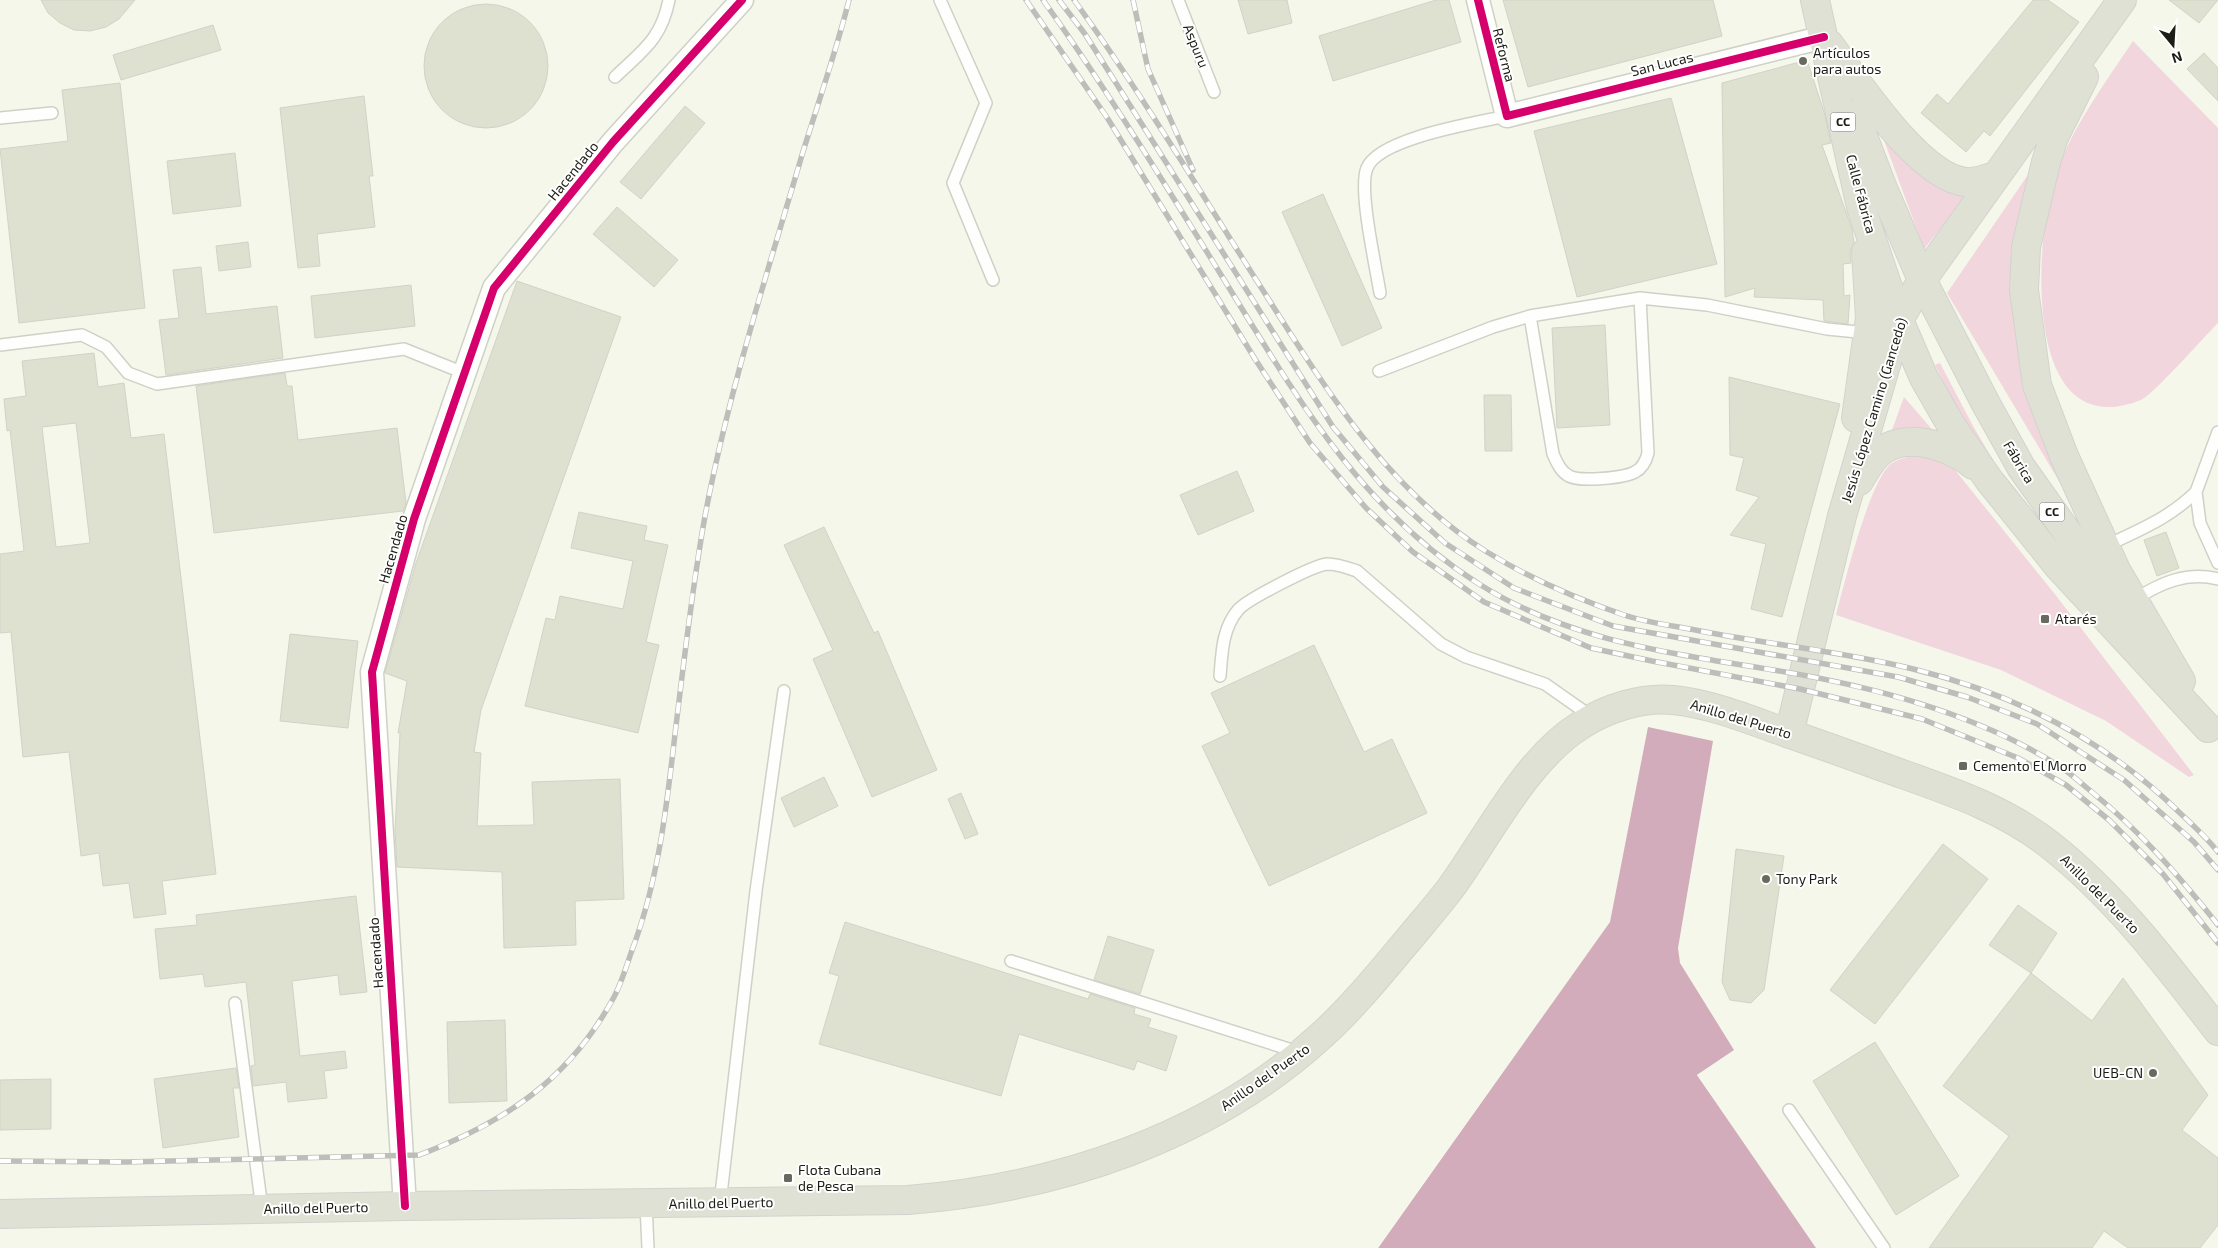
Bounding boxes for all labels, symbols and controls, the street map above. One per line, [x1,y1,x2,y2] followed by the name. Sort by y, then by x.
[2148,20,2198,70] north arrow
[1180,22,1213,70] street label: Aspuru
[1490,26,1519,84] street label: Reforma
[1813,44,1881,77] place label: Artículos para autos
[1629,48,1695,79] street label: San Lucas
[2170,48,2185,67] text: N
[1797,55,1809,67] marker: Artículos para autos
[1830,112,1856,132] road number: CC
[544,138,602,204] street label: Hacendado
[1843,152,1880,235] street label: Calle Fábrica
[1837,315,1910,504] street label: Jesús López Camino (Gancedo)
[2000,437,2039,486] street label: Fábrica
[2040,502,2064,522] road number: CC
[375,512,411,585] street label: Hacendado
[2055,610,2097,627] place label: Atarés
[2039,613,2051,625] marker: Atarés
[1689,695,1794,742] street label: Anillo del Puerto
[1973,757,2087,774] place label: Cemento El Morro
[1957,760,1969,772] marker: Cemento El Morro
[2057,851,2143,937] street label: Anillo del Puerto
[1776,870,1838,887] place label: Tony Park
[1760,873,1772,885] marker: Tony Park
[365,917,386,989] street label: Hacendado
[1217,1040,1313,1114] street label: Anillo del Puerto
[2093,1064,2143,1081] place label: UEB-CN
[2147,1067,2159,1079] marker: UEB-CN
[798,1161,881,1194] place label: Flota Cubana de Pesca
[782,1172,794,1184] marker: Flota Cubana de Pesca
[668,1193,774,1212] street label: Anillo del Puerto
[263,1198,369,1217] street label: Anillo del Puerto

